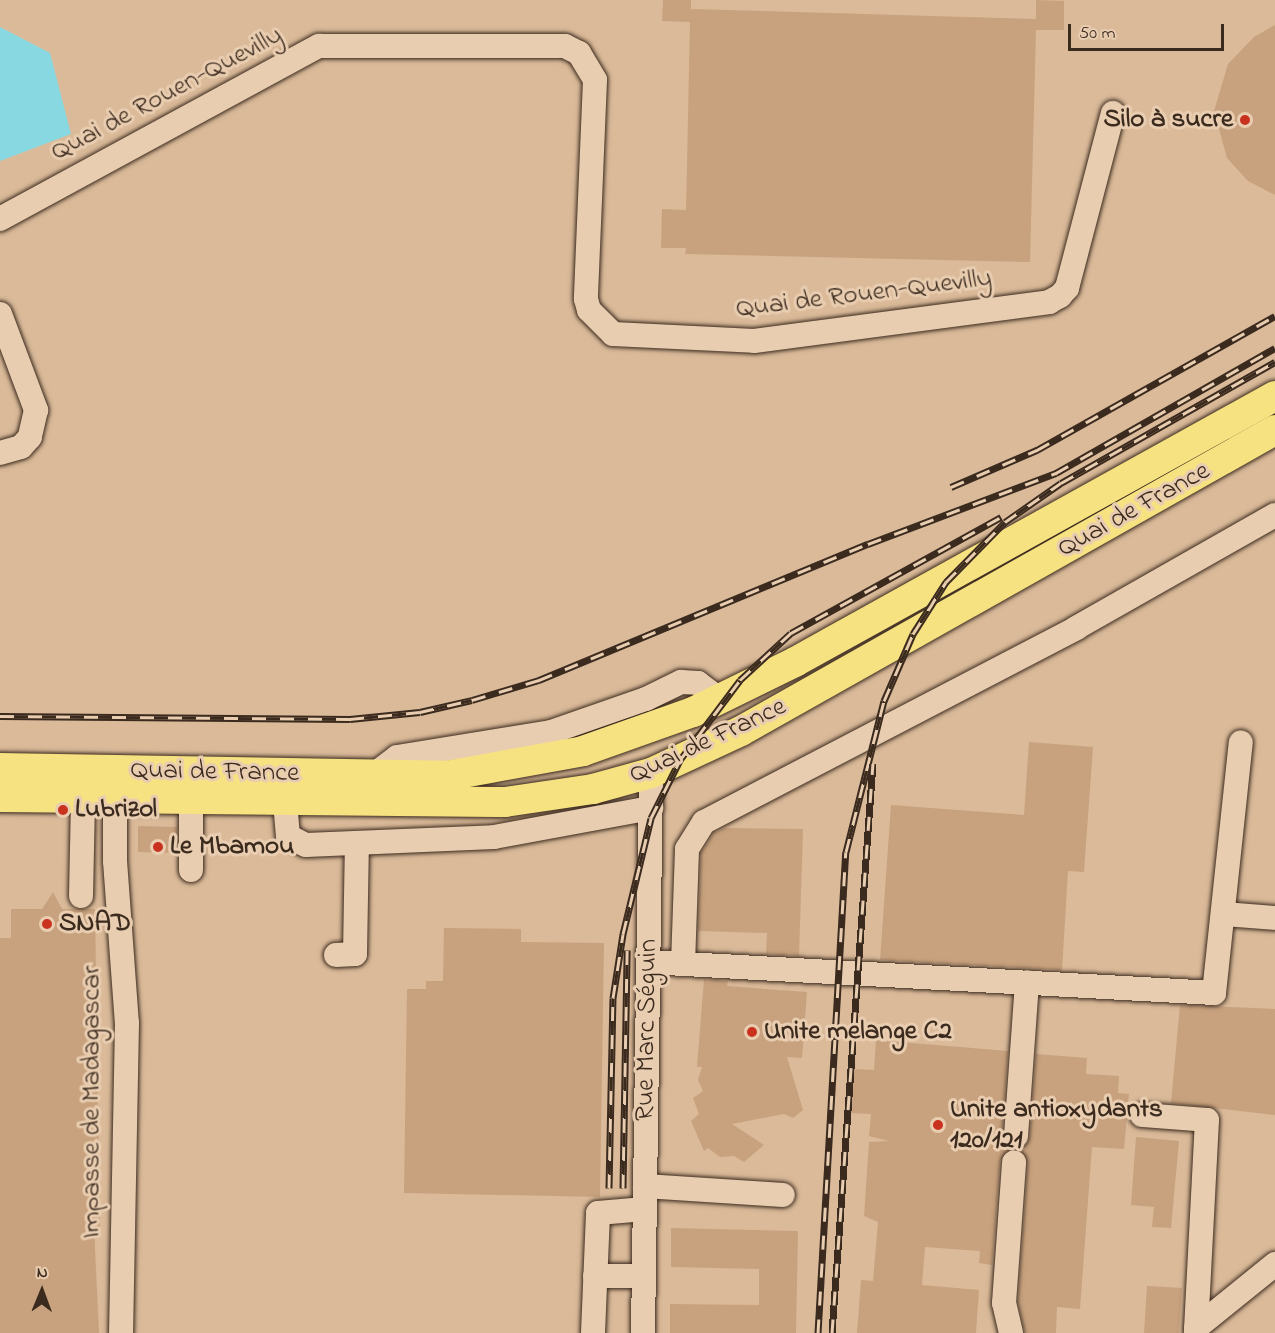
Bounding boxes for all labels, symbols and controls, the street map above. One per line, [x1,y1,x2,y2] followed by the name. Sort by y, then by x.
[1071,12,1227,50] scale bar
[46,19,288,169] street label: Quai de Rouen-Quevilly
[1079,21,1116,47] text: 50 m
[1104,104,1233,136] place label: Silo à sucre
[1238,113,1252,127] marker: Silo à sucre
[734,262,994,326] street label: Quai de Rouen-Quevilly
[1052,455,1216,565] street label: Quai de France
[625,691,791,791] street label: Quai de France
[130,754,300,790] street label: Quai de France
[75,794,157,826] place label: Lubrizol
[56,803,70,817] marker: Lubrizol
[170,831,294,863] place label: Le Mbamou
[151,840,165,854] marker: Le Mbamou
[59,908,131,940] place label: SNAD
[40,917,54,931] marker: SNAD
[629,939,665,1121] street label: Rue Marc Séguin
[76,965,108,1239] street label: Impasse de Madagascar
[764,1016,952,1048] place label: Unite melange C2
[745,1025,759,1039] marker: Unite melange C2
[950,1093,1163,1156] place label: Unite antioxydants 120/121
[931,1118,945,1132] marker: Unite antioxydants 120/121
[12,1261,72,1321] north arrow
[37,1261,48,1285] text: N

